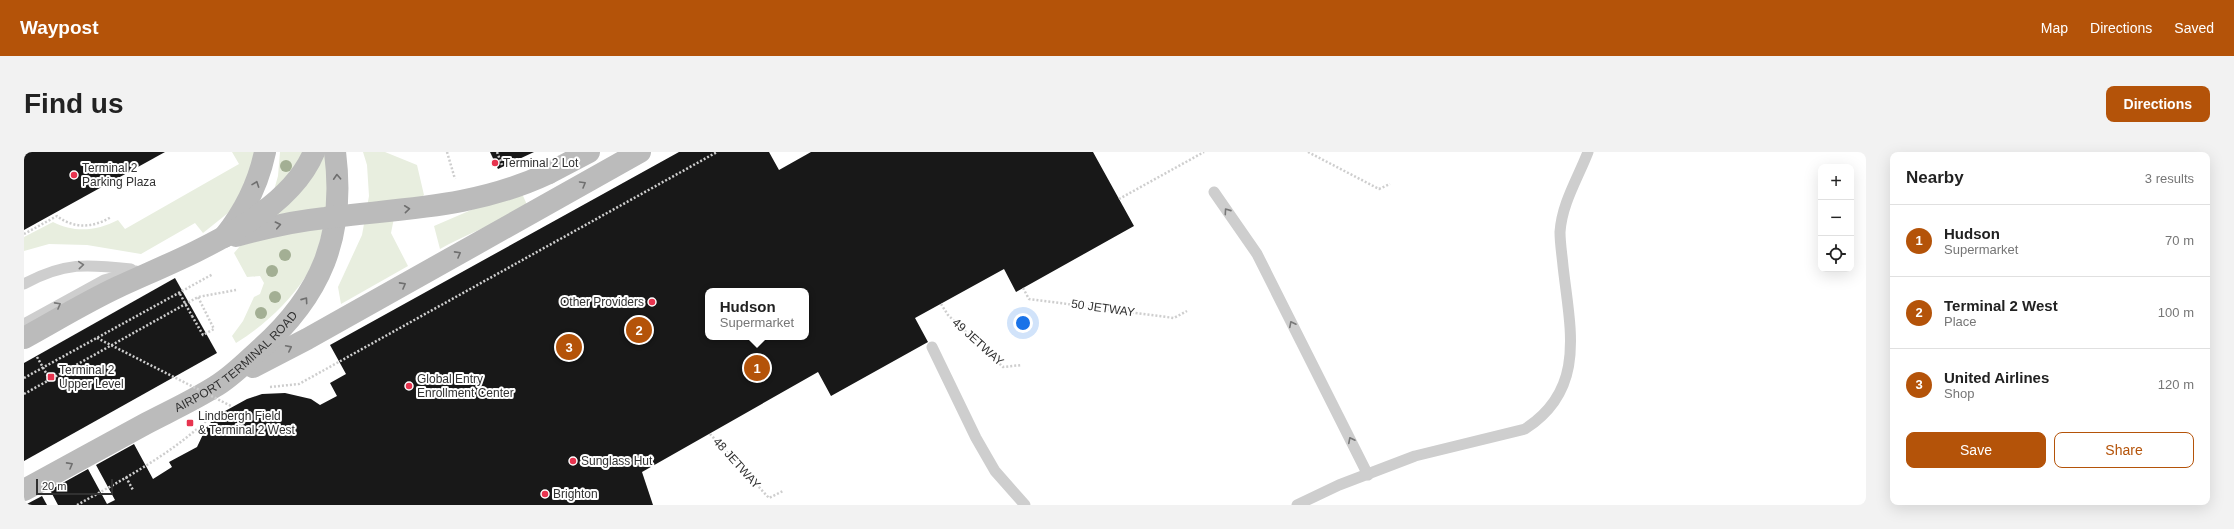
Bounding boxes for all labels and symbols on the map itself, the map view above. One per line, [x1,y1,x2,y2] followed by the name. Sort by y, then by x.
[503,156,579,170] place label: Terminal 2 Lot
[490,158,500,168] marker: Terminal 2 Lot
[82,161,156,189] place label: Terminal 2 Parking Plaza
[69,170,79,180] marker: Terminal 2 Parking Plaza
[333,174,341,180] one-way arrow
[251,181,260,188] one-way arrow
[579,182,586,189] one-way arrow
[404,205,410,214] one-way arrow
[1225,209,1232,216] one-way arrow
[275,222,281,230] one-way arrow
[454,252,461,259] one-way arrow
[78,260,84,269] one-way arrow
[399,283,406,290] one-way arrow
[560,295,644,309] place label: Other Providers
[647,297,657,307] marker: Other Providers
[1070,297,1136,319] street label: 50 JETWAY
[300,298,307,305] one-way arrow
[54,303,61,310] one-way arrow
[172,308,300,415] street label: AIRPORT TERMINAL ROAD
[1013,313,1033,333] your location
[626,315,652,345] pin: 2
[950,315,1006,369] street label: 49 JETWAY
[1289,321,1297,328] one-way arrow
[556,332,582,362] pin: 3
[285,345,292,353] one-way arrow
[744,353,770,383] pin: 1
[59,363,124,391] place label: Terminal 2 Upper Level
[46,372,56,382] marker: Terminal 2 Upper Level
[417,372,514,400] place label: Global Entry Enrollment Center
[404,381,414,391] marker: Global Entry Enrollment Center
[198,409,296,437] place label: Lindbergh Field & Terminal 2 West
[185,418,195,428] marker: Lindbergh Field & Terminal 2 West
[710,435,764,491] street label: 48 JETWAY
[1348,437,1355,444] one-way arrow
[581,454,653,468] place label: Sunglass Hut
[568,456,578,466] marker: Sunglass Hut
[66,462,74,469] one-way arrow
[36,477,113,496] scale bar
[553,487,598,501] place label: Brighton
[540,489,550,499] marker: Brighton

